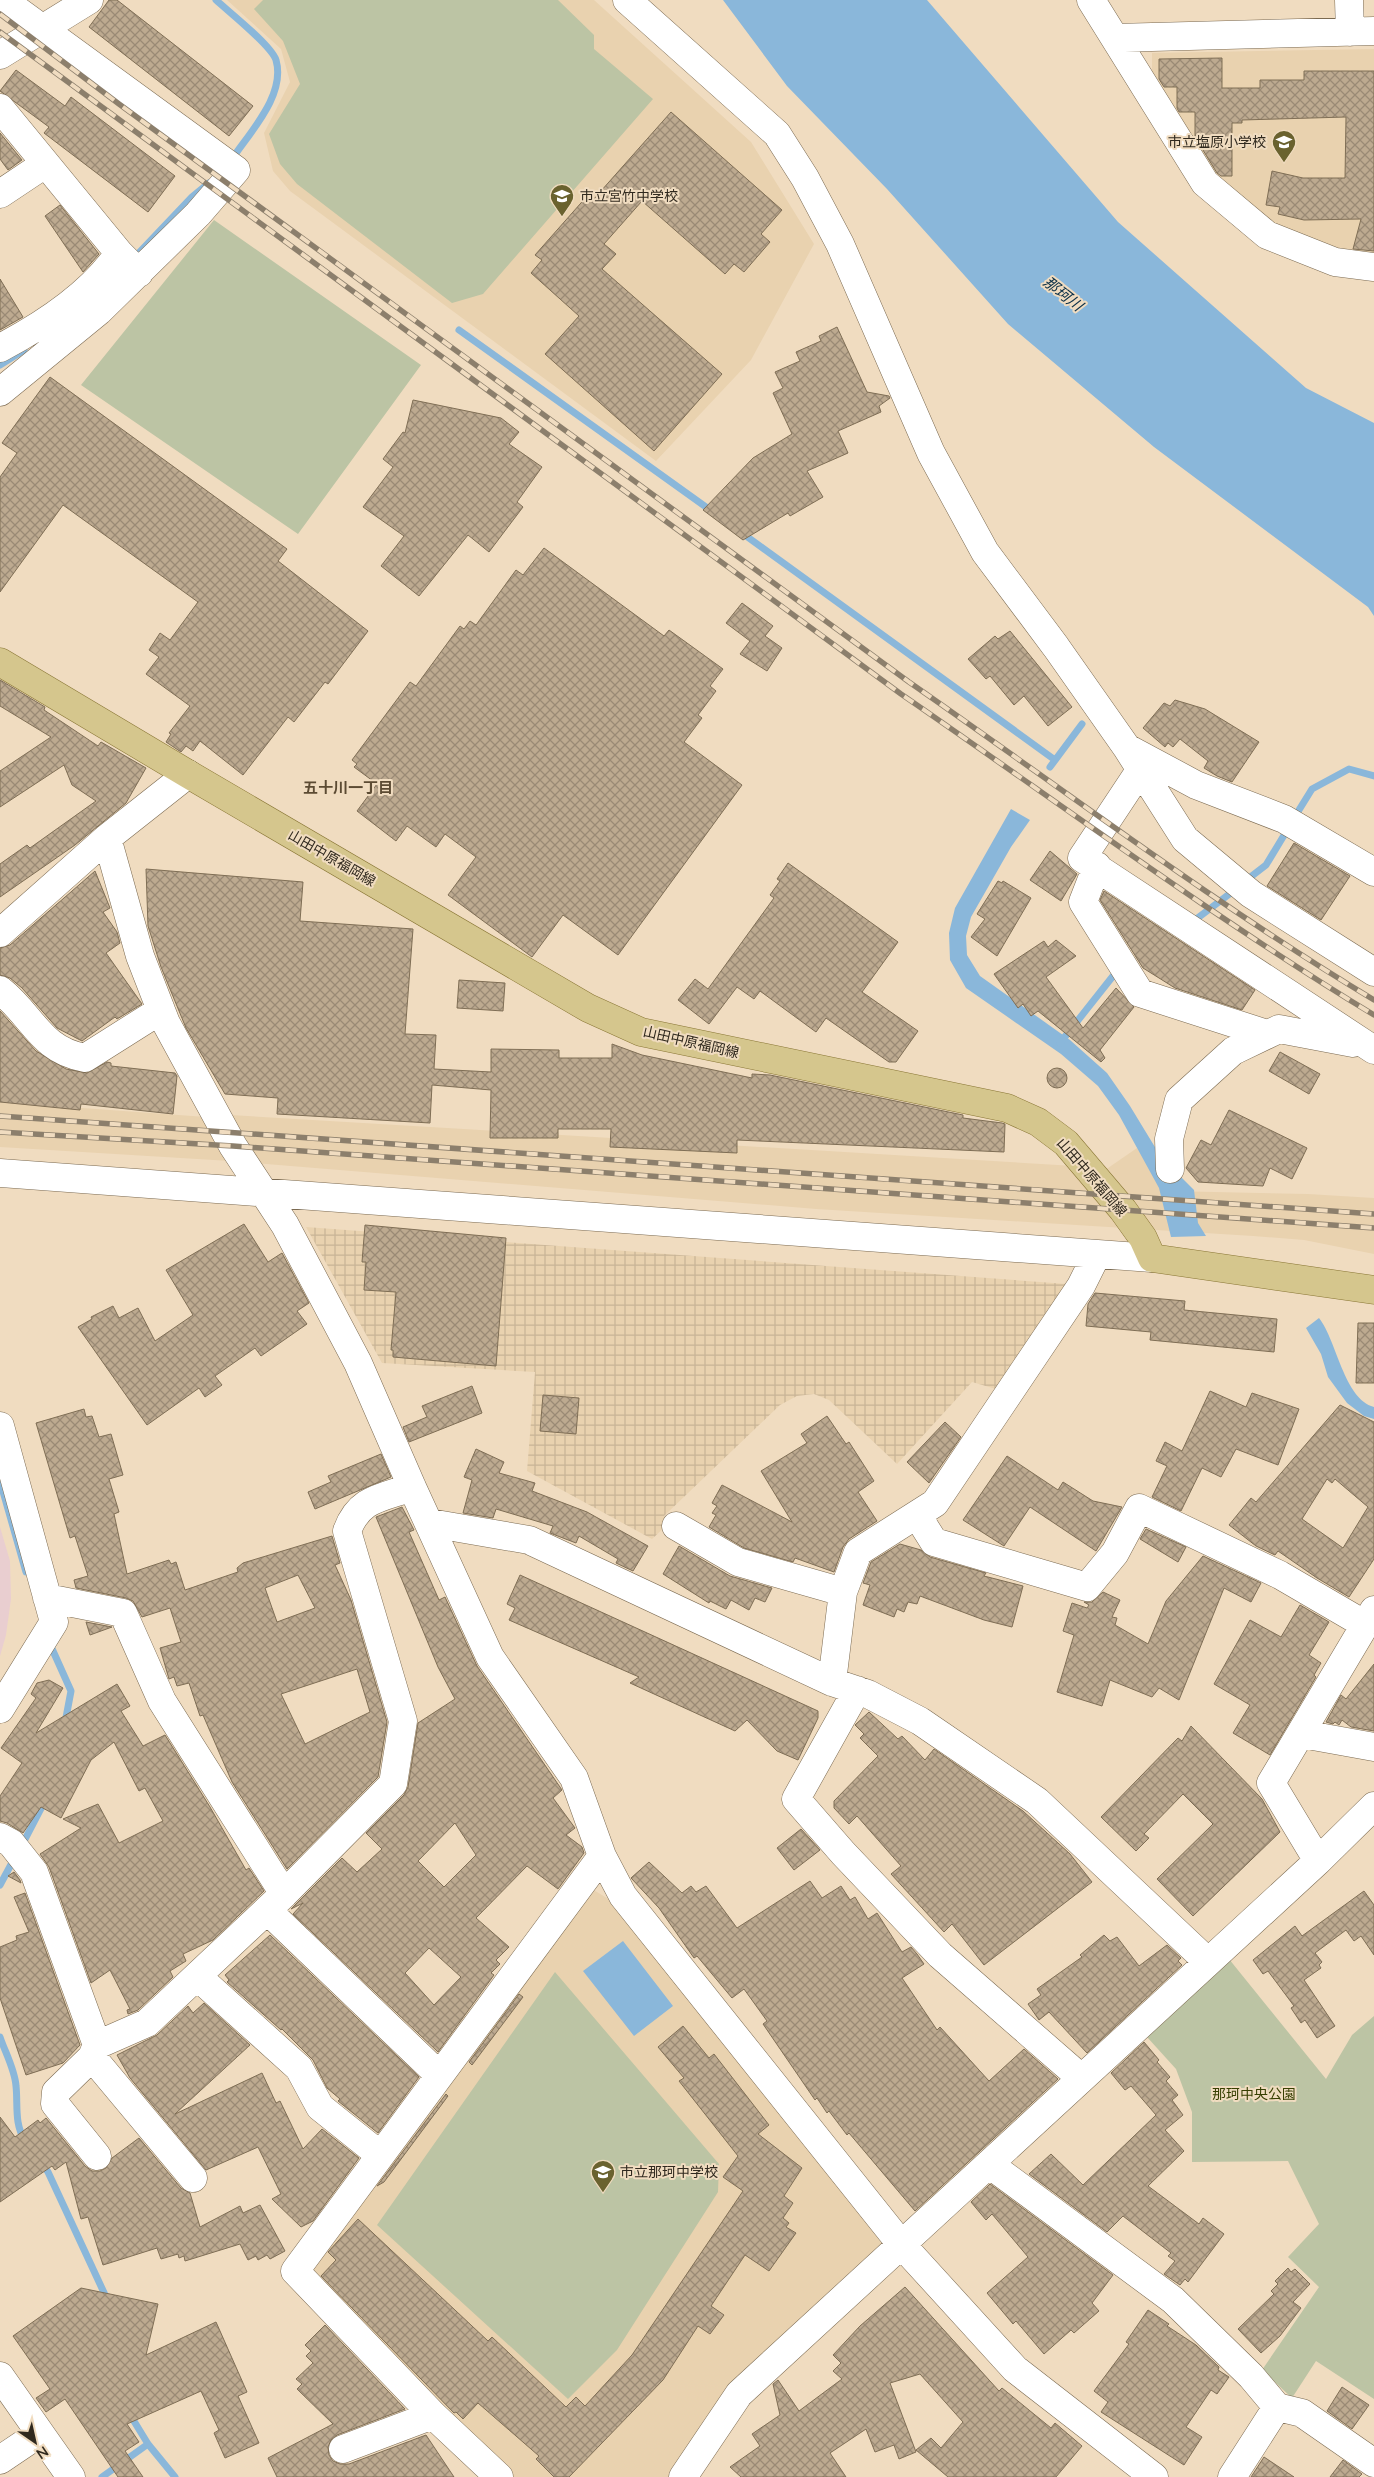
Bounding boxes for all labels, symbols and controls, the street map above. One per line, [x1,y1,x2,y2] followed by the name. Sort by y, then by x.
[1271,129,1297,163] school or university icon: 市立塩原小学校
[1168,133,1266,150] place label: 市立塩原小学校
[549,183,575,217] school or university icon: 市立宮竹中学校
[580,187,678,204] place label: 市立宮竹中学校
[1040,272,1088,315] water label: 那珂川
[303,778,393,796] district label: 五十川一丁目
[286,826,379,889] street label: 山田中原福岡線
[641,1022,741,1061] street label: 山田中原福岡線
[1054,1134,1131,1219] street label: 山田中原福岡線
[1212,2085,1296,2102] park label: 那珂中央公園
[590,2159,616,2193] school or university icon: 市立那珂中学校
[620,2163,718,2180] place label: 市立那珂中学校
[10,2417,60,2467] north arrow
[33,2443,52,2463] text: N

